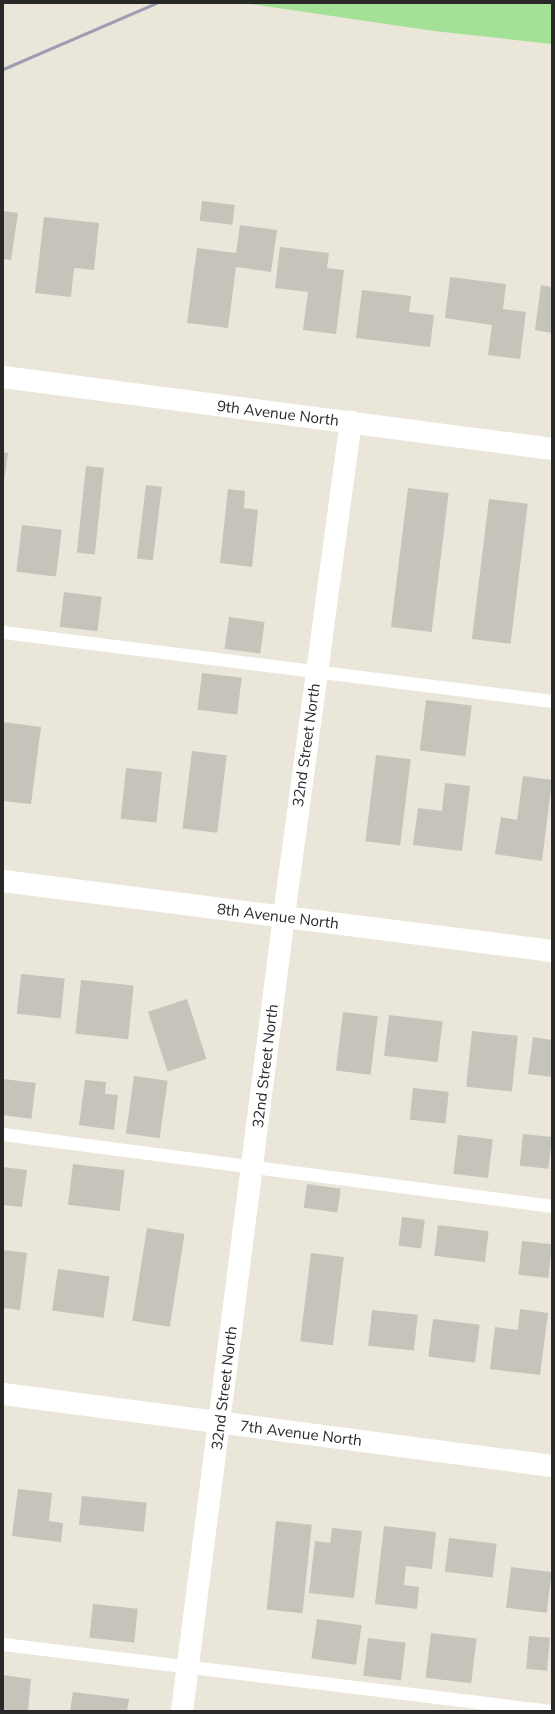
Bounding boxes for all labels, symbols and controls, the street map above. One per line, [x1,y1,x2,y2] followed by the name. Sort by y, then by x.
[216,397,340,429] street label: 9th Avenue North
[288,682,324,808] street label: 32nd Street North
[216,900,340,932] street label: 8th Avenue North
[248,1003,282,1129] street label: 32nd Street North
[207,1325,241,1451] street label: 32nd Street North
[239,1417,363,1449] street label: 7th Avenue North

